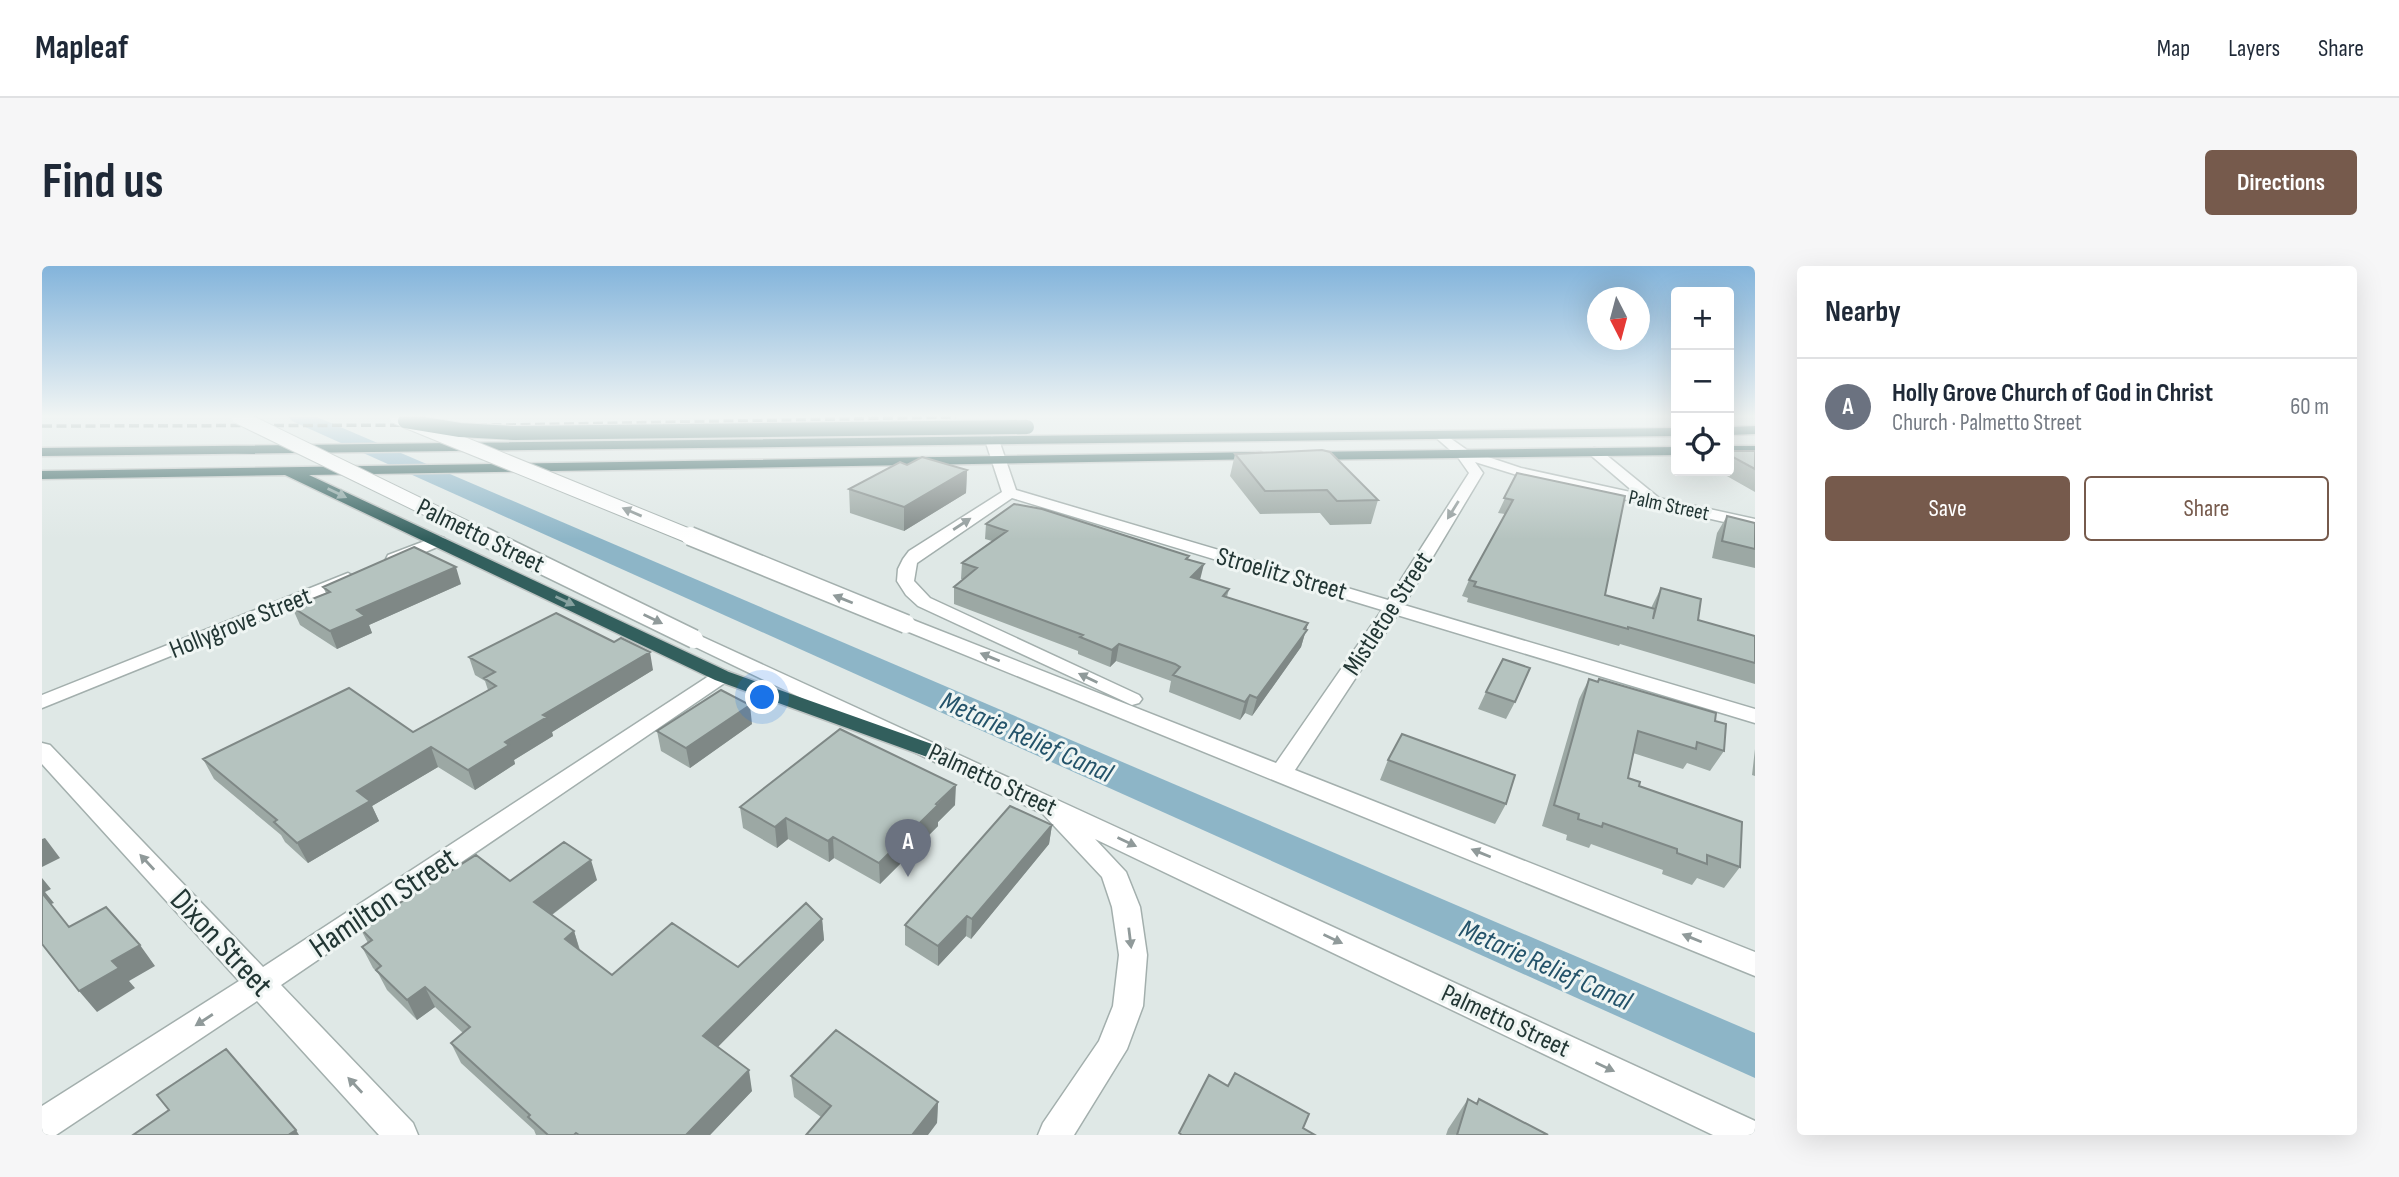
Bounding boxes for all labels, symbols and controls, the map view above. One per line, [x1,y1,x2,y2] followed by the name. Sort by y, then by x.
[35,28,128,68] text: Mapleaf
[2157,34,2190,63] text: Map
[2228,34,2280,63] text: Layers
[2318,34,2364,63] text: Share
[2205,150,2357,215] button: Directions
[42,153,164,212] text: Find us
[1587,287,1650,350] north arrow
[1671,287,1734,476] map controls
[1671,287,1734,350] button: +
[1825,294,1901,330] text: Nearby
[1671,350,1734,413] button: −
[1892,378,2213,409] text: Holly Grove Church of God in Christ
[1843,393,1853,421] text: A
[2290,393,2329,421] text: 60 m
[1892,409,2082,437] text: Church · Palmetto Street
[1671,413,1734,476] button: locate
[1825,476,2070,541] button: Save
[2084,476,2329,541] button: Share
[1626,485,1711,526] street label: Palm Street
[327,487,347,499] one-way arrow
[412,492,549,581] street label: Palmetto Street
[1446,500,1459,520] one-way arrow
[622,507,643,518] one-way arrow
[953,518,972,531] one-way arrow
[1213,541,1350,608] street label: Stroelitz Street
[1337,546,1440,681] street label: Mistletoe Street
[165,581,316,666] street label: Hollygrove Street
[832,593,853,604] one-way arrow
[555,596,575,607] one-way arrow
[643,613,663,624] one-way arrow
[980,652,1001,663] one-way arrow
[1078,672,1098,684] one-way arrow
[745,680,779,714] your location
[935,685,1118,790] water label: Metarie Relief Canal
[923,737,1061,824] street label: Palmetto Street
[885,819,931,877] pin: A
[1117,837,1137,848] one-way arrow
[302,840,465,967] street label: Hamilton Street
[1470,847,1491,858] one-way arrow
[140,854,156,871] one-way arrow
[161,881,280,1005] street label: Dixon Street
[1454,913,1637,1018] water label: Metarie Relief Canal
[1125,927,1136,949] one-way arrow
[1323,933,1343,945] one-way arrow
[1681,933,1702,944] one-way arrow
[1436,978,1574,1065] street label: Palmetto Street
[194,1014,214,1027] one-way arrow
[1595,1062,1615,1073] one-way arrow
[347,1077,363,1094] one-way arrow

